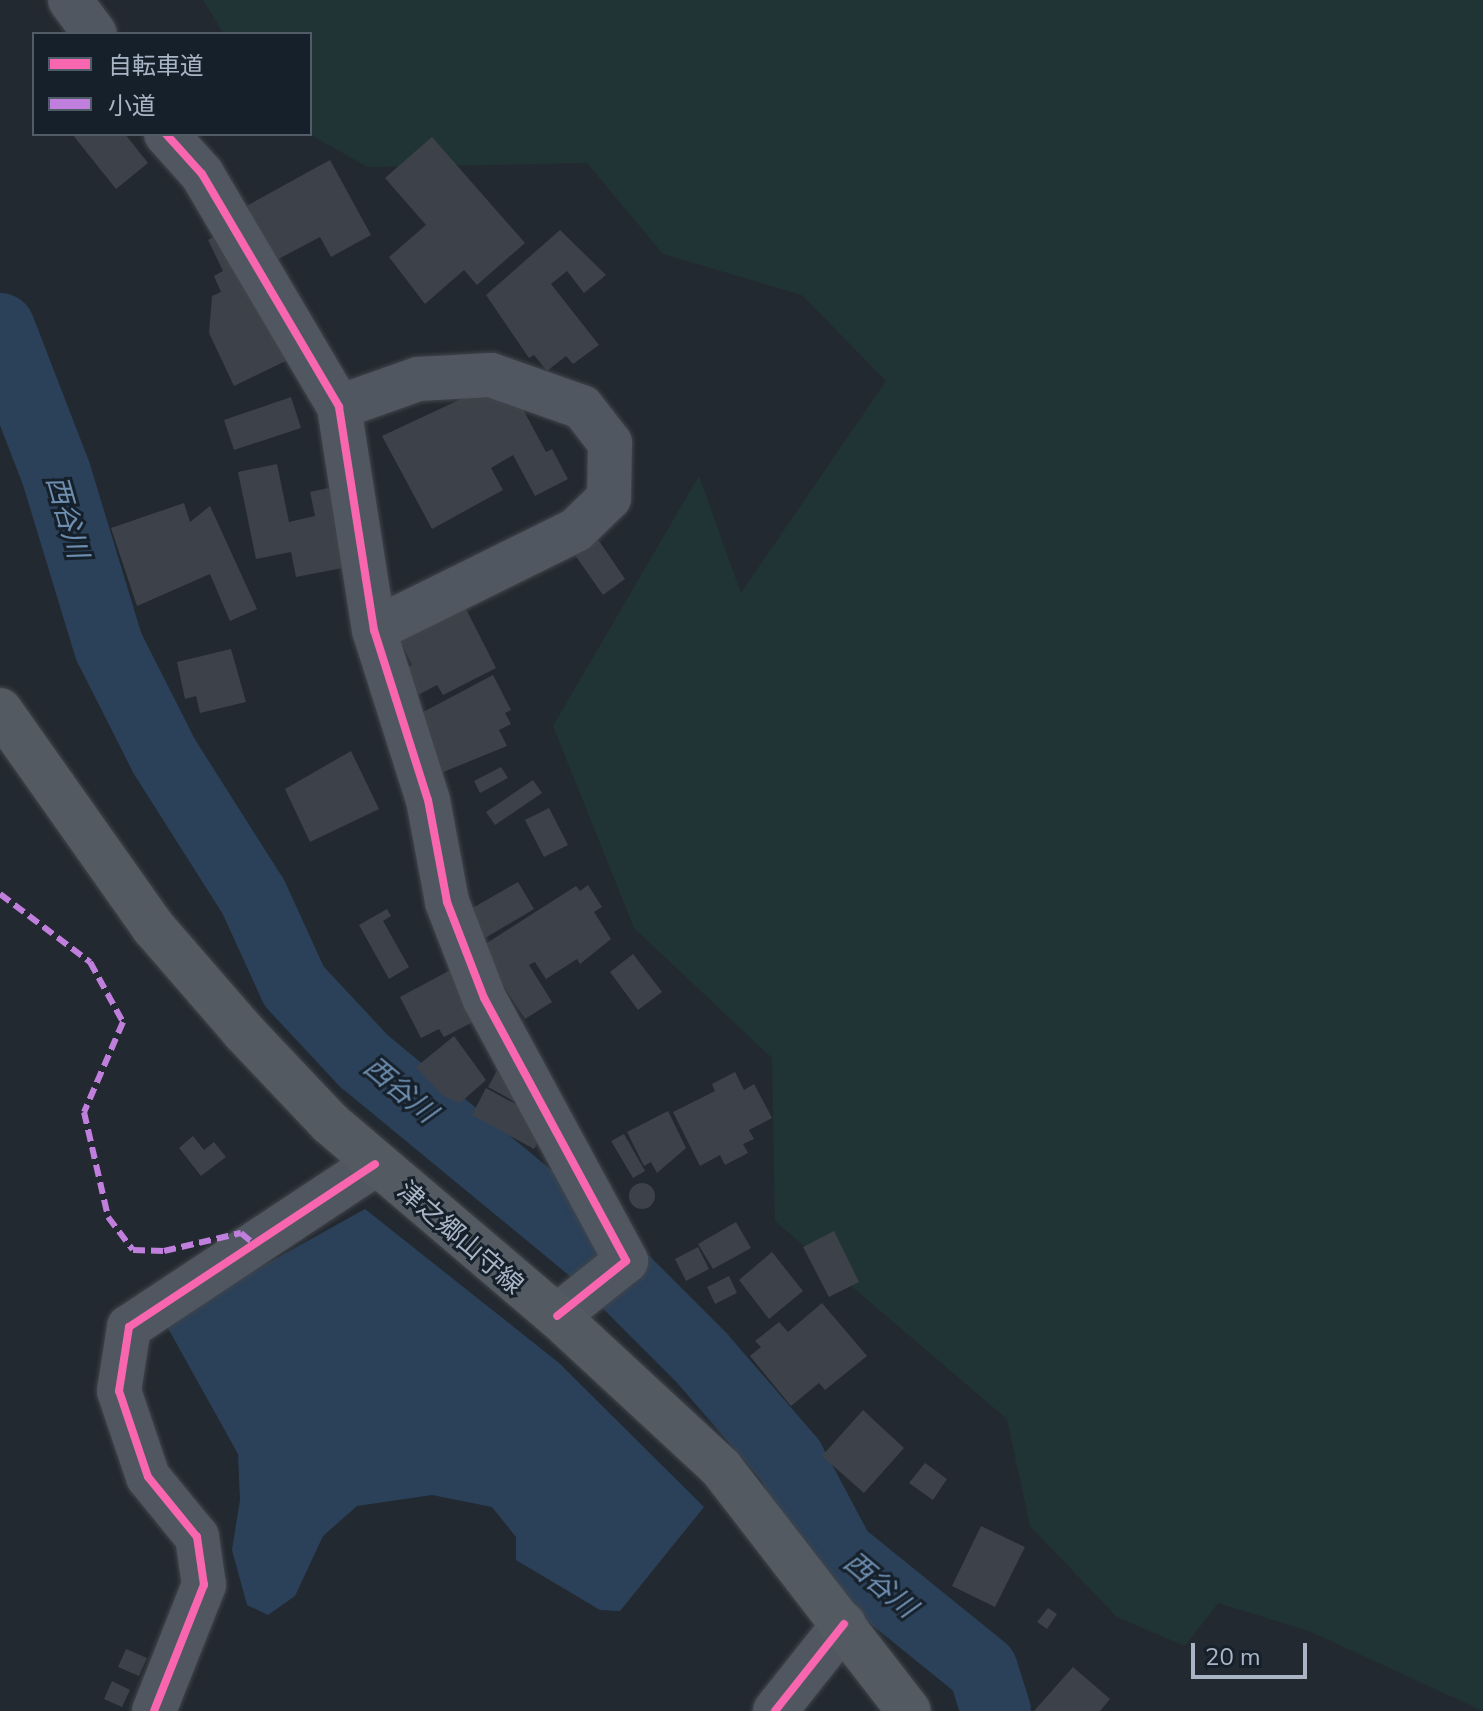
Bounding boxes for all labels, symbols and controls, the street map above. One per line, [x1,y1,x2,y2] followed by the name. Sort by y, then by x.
[32,32,312,136] legend
[108,50,204,82] text: 自転車道
[108,90,156,122] text: 小道
[39,472,95,562] water label: 西谷川
[357,1050,443,1130] water label: 西谷川
[391,1175,529,1301] street label: 津之郷山守線
[837,1545,923,1625] water label: 西谷川
[1195,1627,1311,1677] scale bar
[1205,1641,1261,1673] text: 20 m

